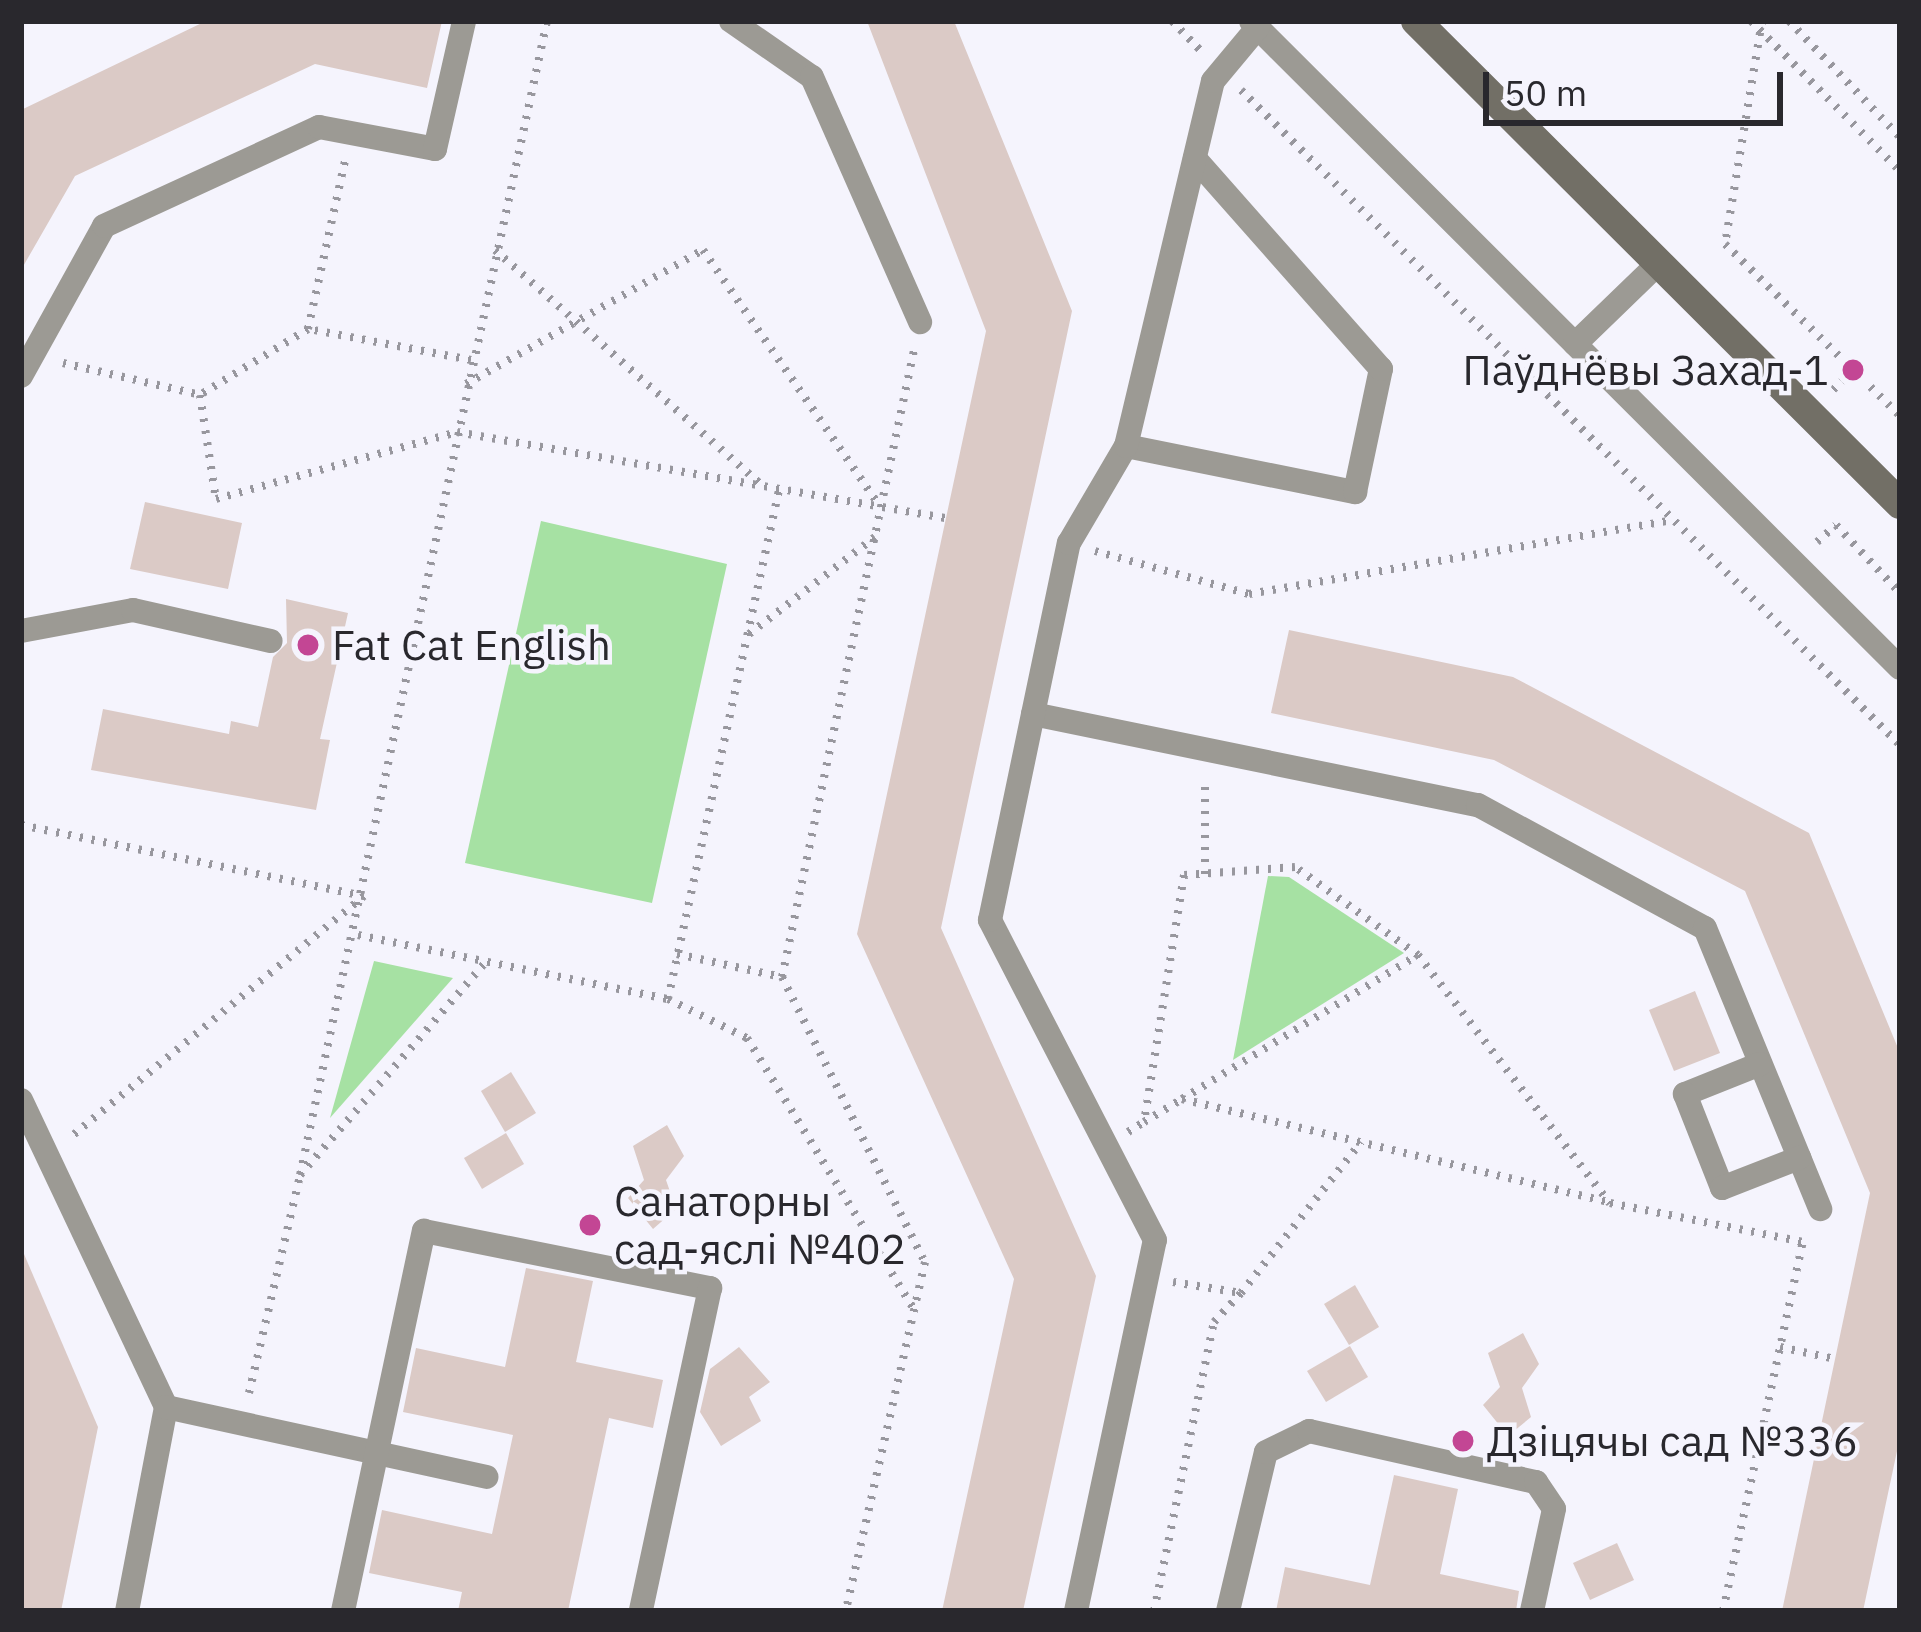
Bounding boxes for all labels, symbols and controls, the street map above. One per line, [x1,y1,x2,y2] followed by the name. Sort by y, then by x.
[1489,48,1789,122] scale bar
[1504,69,1587,116] text: 50 m
[1463,345,1829,395] place label: Паўднёвы Захад-1
[1840,357,1866,383] marker: Паўднёвы Захад-1
[332,620,611,670] place label: Fat Cat English
[295,632,321,658] marker: Fat Cat English
[614,1176,906,1274] place label: Санаторны сад-яслі №402
[577,1212,603,1238] marker: Санаторны сад-яслі №402
[1487,1416,1858,1466] place label: Дзіцячы сад №336
[1450,1428,1476,1454] marker: Дзіцячы сад №336

